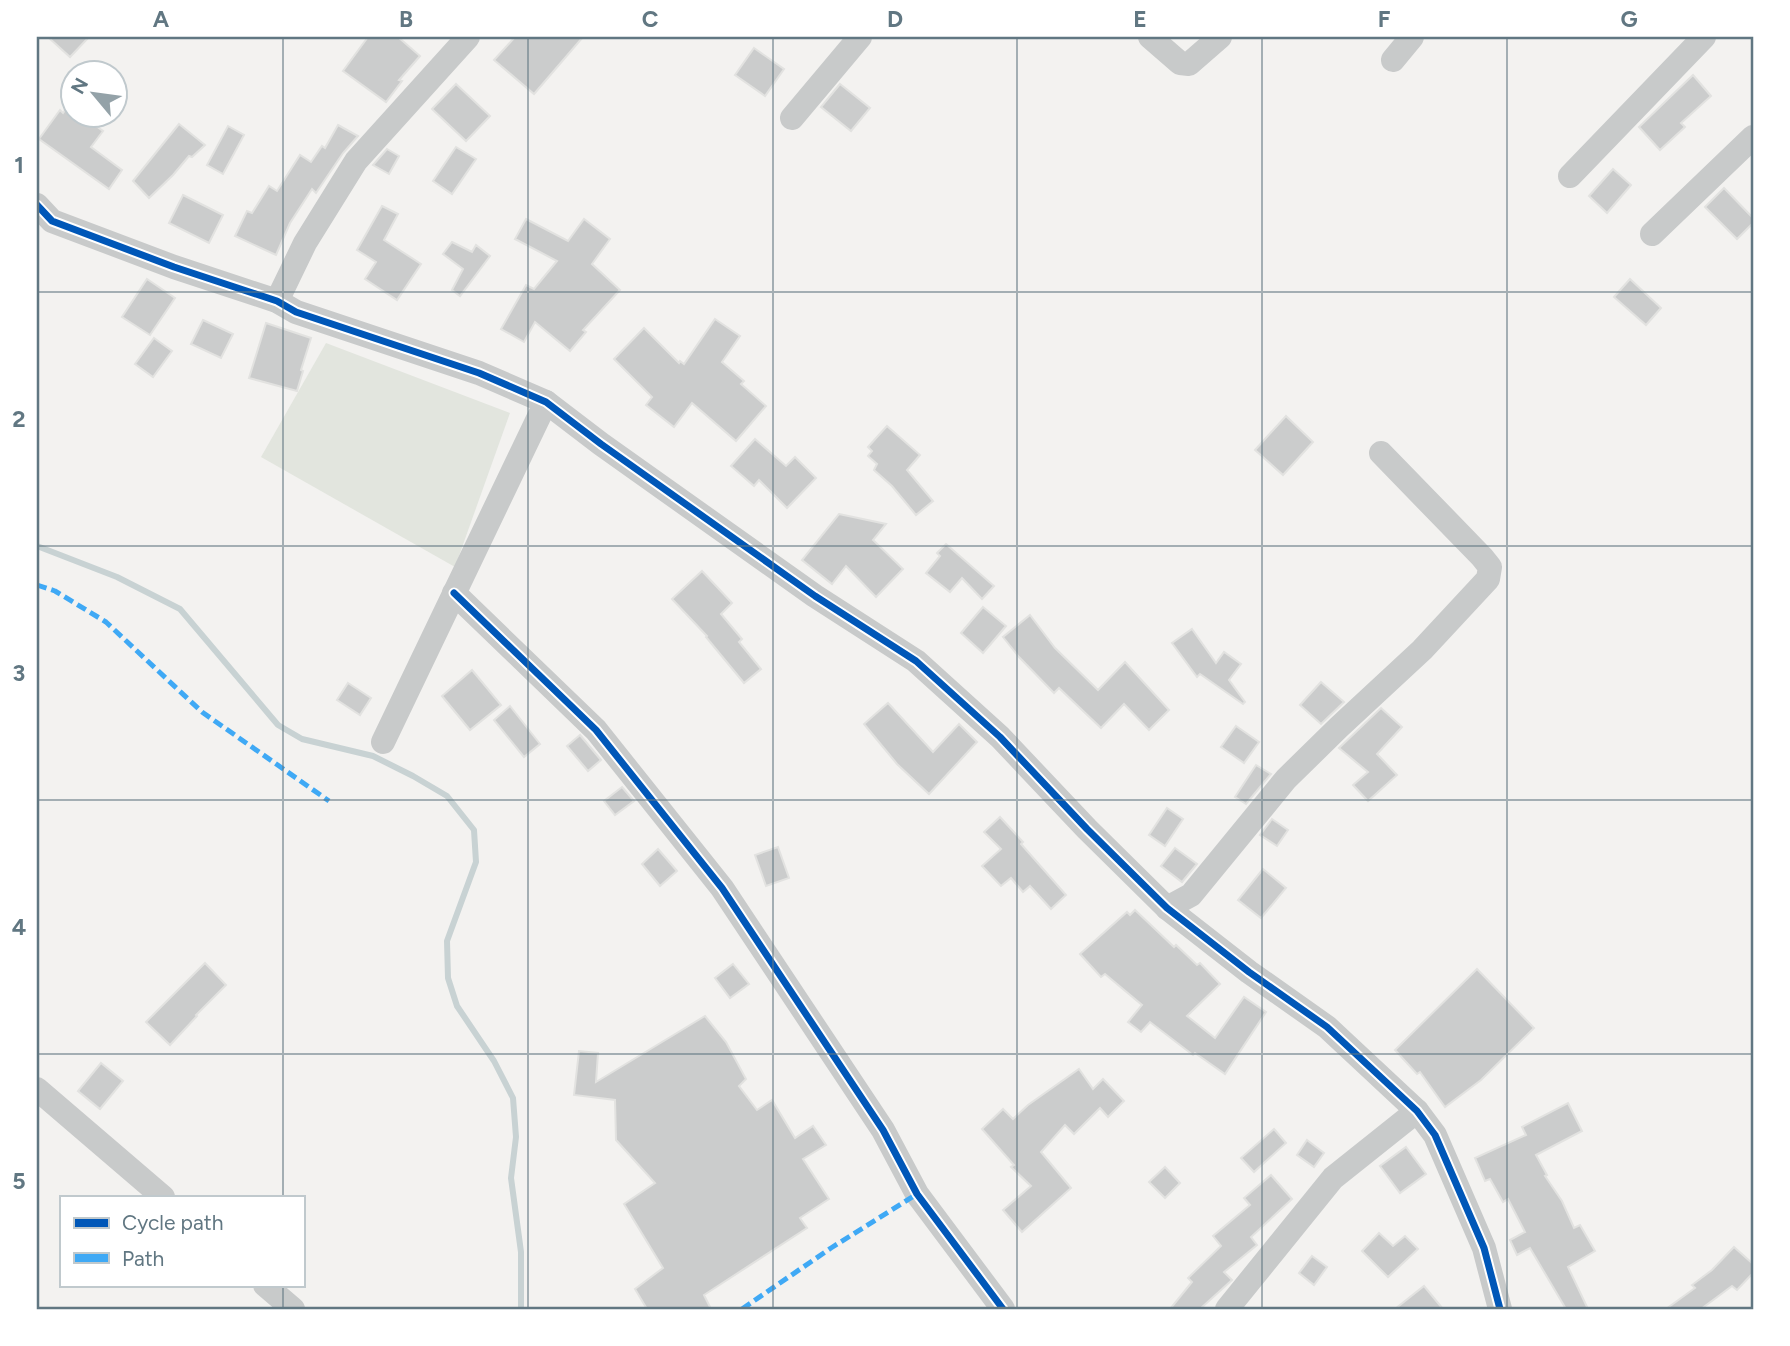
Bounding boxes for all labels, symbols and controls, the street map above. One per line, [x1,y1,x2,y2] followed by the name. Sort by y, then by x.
[153,5,170,33] text: A
[399,5,413,33] text: B
[642,5,659,33] text: C
[887,5,903,33] text: D
[1133,5,1147,33] text: E
[1378,5,1391,33] text: F
[1620,5,1638,33] text: G
[60,60,130,130] north arrow
[66,74,93,98] text: N
[14,151,24,179] text: 1
[12,405,26,433] text: 2
[13,659,25,687] text: 3
[12,913,26,941] text: 4
[12,1167,26,1195] text: 5
[60,1196,304,1286] legend
[122,1210,223,1235] text: Cycle path
[122,1246,164,1271] text: Path

